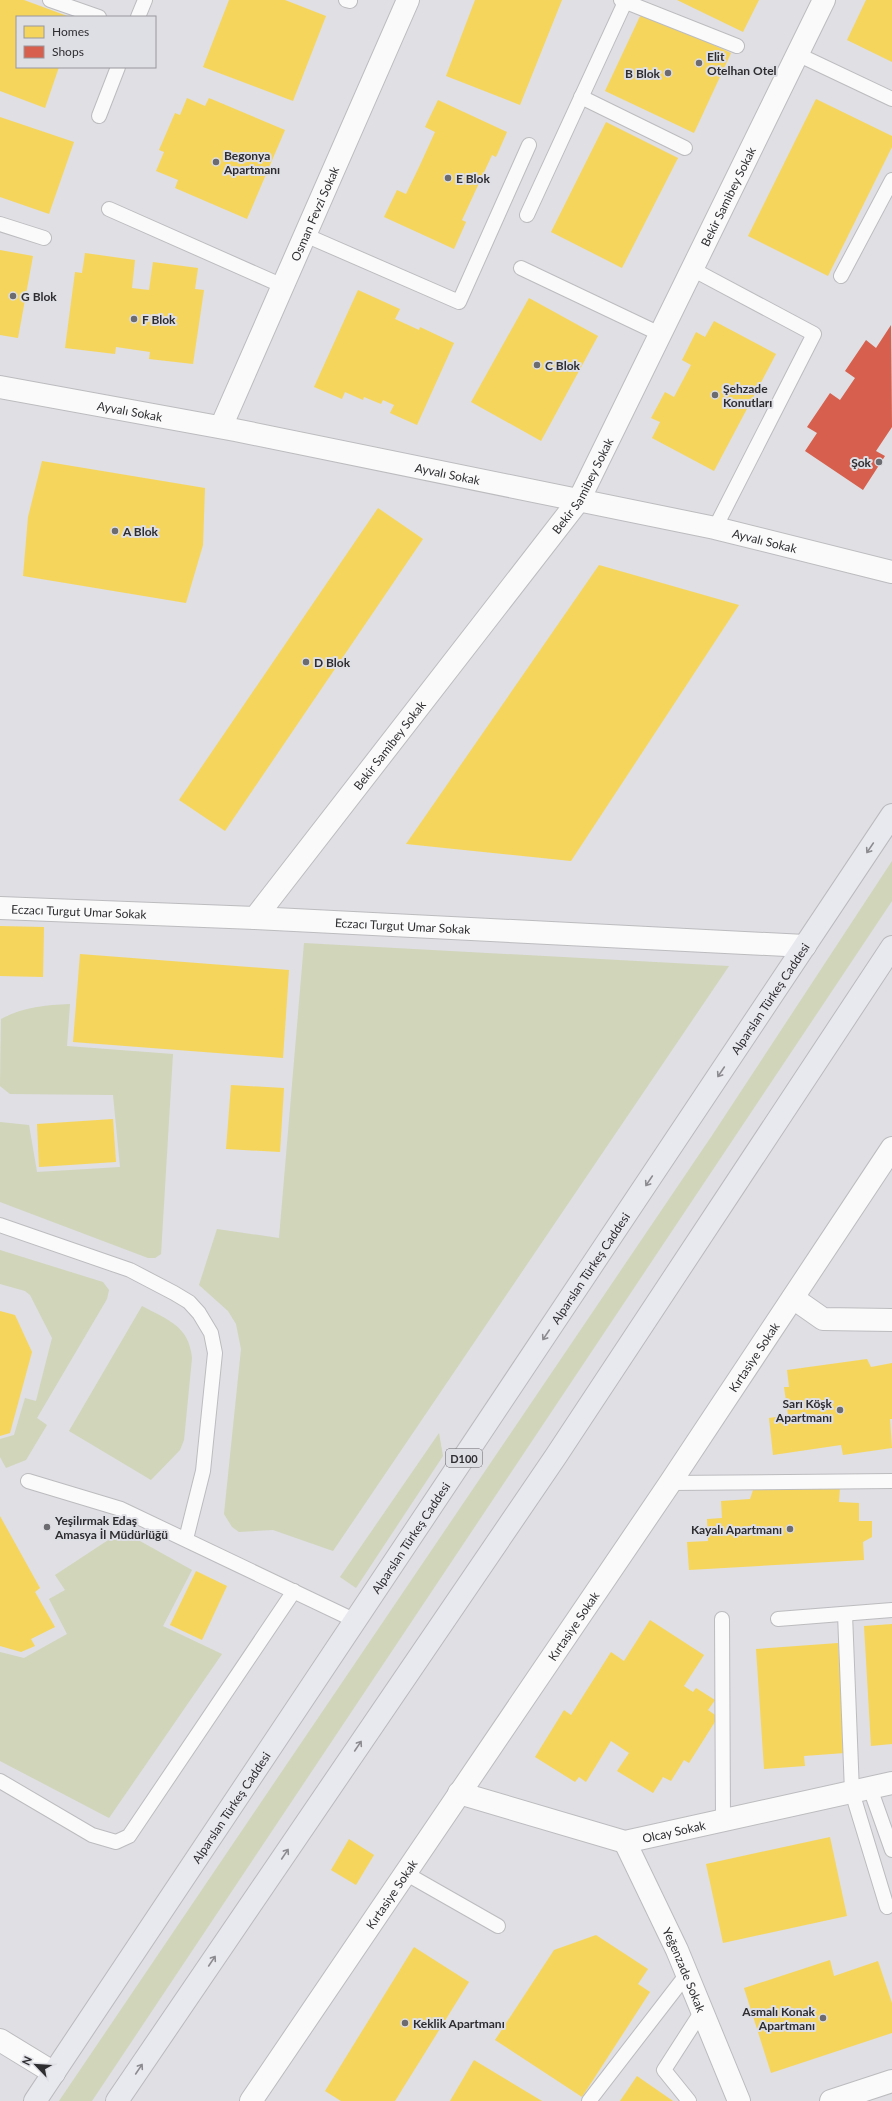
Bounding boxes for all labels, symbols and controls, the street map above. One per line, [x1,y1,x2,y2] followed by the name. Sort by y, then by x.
[16,16,156,68] legend
[52,24,89,39] text: Homes
[52,44,84,59] text: Shops
[707,49,777,78] place label: Elit Otelhan Otel
[694,58,704,68] marker: Elit Otelhan Otel
[625,66,661,81] place label: B Blok
[663,68,673,78] marker: B Blok
[697,143,759,249] street label: Bekir Samibey Sokak
[223,148,280,177] place label: Begonya Apartmanı
[211,157,221,167] marker: Begonya Apartmanı
[287,163,342,263] street label: Osman Fevzi Sokak
[456,171,490,186] place label: E Blok
[443,173,453,183] marker: E Blok
[21,289,57,304] place label: G Blok
[8,291,18,301] marker: G Blok
[142,312,176,327] place label: F Blok
[129,314,139,324] marker: F Blok
[545,358,581,373] place label: C Blok
[532,360,542,370] marker: C Blok
[723,381,772,410] place label: Şehzade Konutları
[710,390,720,400] marker: Şehzade Konutları
[96,397,165,424] street label: Ayvalı Sokak
[548,434,616,536] street label: Bekir Samibey Sokak
[851,455,872,470] place label: Şok
[874,457,884,467] marker: Şok
[414,459,482,488] street label: Ayvalı Sokak
[122,524,159,539] place label: A Blok
[731,525,799,556] street label: Ayvalı Sokak
[110,526,120,536] marker: A Blok
[314,655,351,670] place label: D Blok
[301,657,311,667] marker: D Blok
[350,697,429,792] street label: Bekir Samibey Sokak
[866,842,875,853] one-way arrow
[11,901,148,921] street label: Eczacı Turgut Umar Sokak
[335,915,472,936] street label: Eczacı Turgut Umar Sokak
[727,940,812,1057] street label: Alparslan Türkeş Caddesi
[717,1066,725,1077] one-way arrow
[645,1175,653,1186] one-way arrow
[548,1209,633,1327] street label: Alparslan Türkeş Caddesi
[725,1318,783,1395] street label: Kırtasiye Sokak
[542,1330,550,1341] one-way arrow
[775,1396,833,1425] place label: Sarı Köşk Apartmanı
[835,1405,845,1415] marker: Sarı Köşk Apartmanı
[446,1449,482,1467] road number: D100
[368,1479,453,1596] street label: Alparslan Türkeş Caddesi
[54,1513,168,1542] place label: Yeşilırmak Edaş Amasya İl Müdürlüğü
[42,1522,52,1532] marker: Yeşilırmak Edaş Amasya İl Müdürlüğü
[691,1522,782,1537] place label: Kayalı Apartmanı
[785,1524,795,1534] marker: Kayalı Apartmanı
[544,1588,602,1663] street label: Kırtasiye Sokak
[354,1741,362,1752] one-way arrow
[188,1749,273,1866] street label: Alparslan Türkeş Caddesi
[641,1817,708,1845] street label: Olcay Sokak
[281,1849,289,1860] one-way arrow
[362,1856,421,1932] street label: Kırtasiye Sokak
[660,1925,710,2015] street label: Yeğenzade Sokak
[208,1956,216,1967] one-way arrow
[741,2004,816,2033] place label: Asmalı Konak Apartmanı
[818,2013,828,2023] marker: Asmalı Konak Apartmanı
[413,2016,505,2031] place label: Keklik Apartmanı
[400,2018,410,2028] marker: Keklik Apartmanı
[16,2045,56,2085] north arrow
[19,2054,34,2067] text: N
[135,2064,143,2075] one-way arrow

